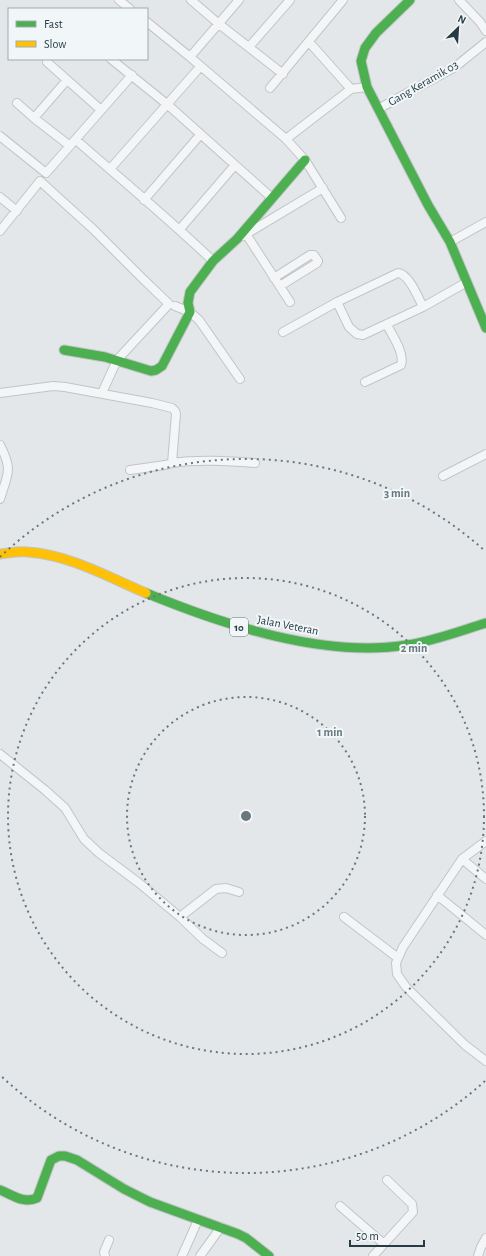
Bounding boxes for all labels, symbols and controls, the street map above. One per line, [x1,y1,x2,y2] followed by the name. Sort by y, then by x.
[8,8,148,60] legend
[438,8,478,48] north arrow
[456,13,468,26] text: N
[44,18,63,30] text: Fast
[44,38,66,50] text: Slow
[386,58,460,108] street label: Gang Keramik 03
[384,487,410,499] text: 3 min
[256,613,320,637] street label: Jalan Veteran
[230,618,248,636] road number: 10
[401,642,427,654] text: 2 min
[317,726,343,738] text: 1 min
[239,809,253,823] centre of rings
[350,1222,424,1248] scale bar
[356,1230,379,1242] text: 50 m

